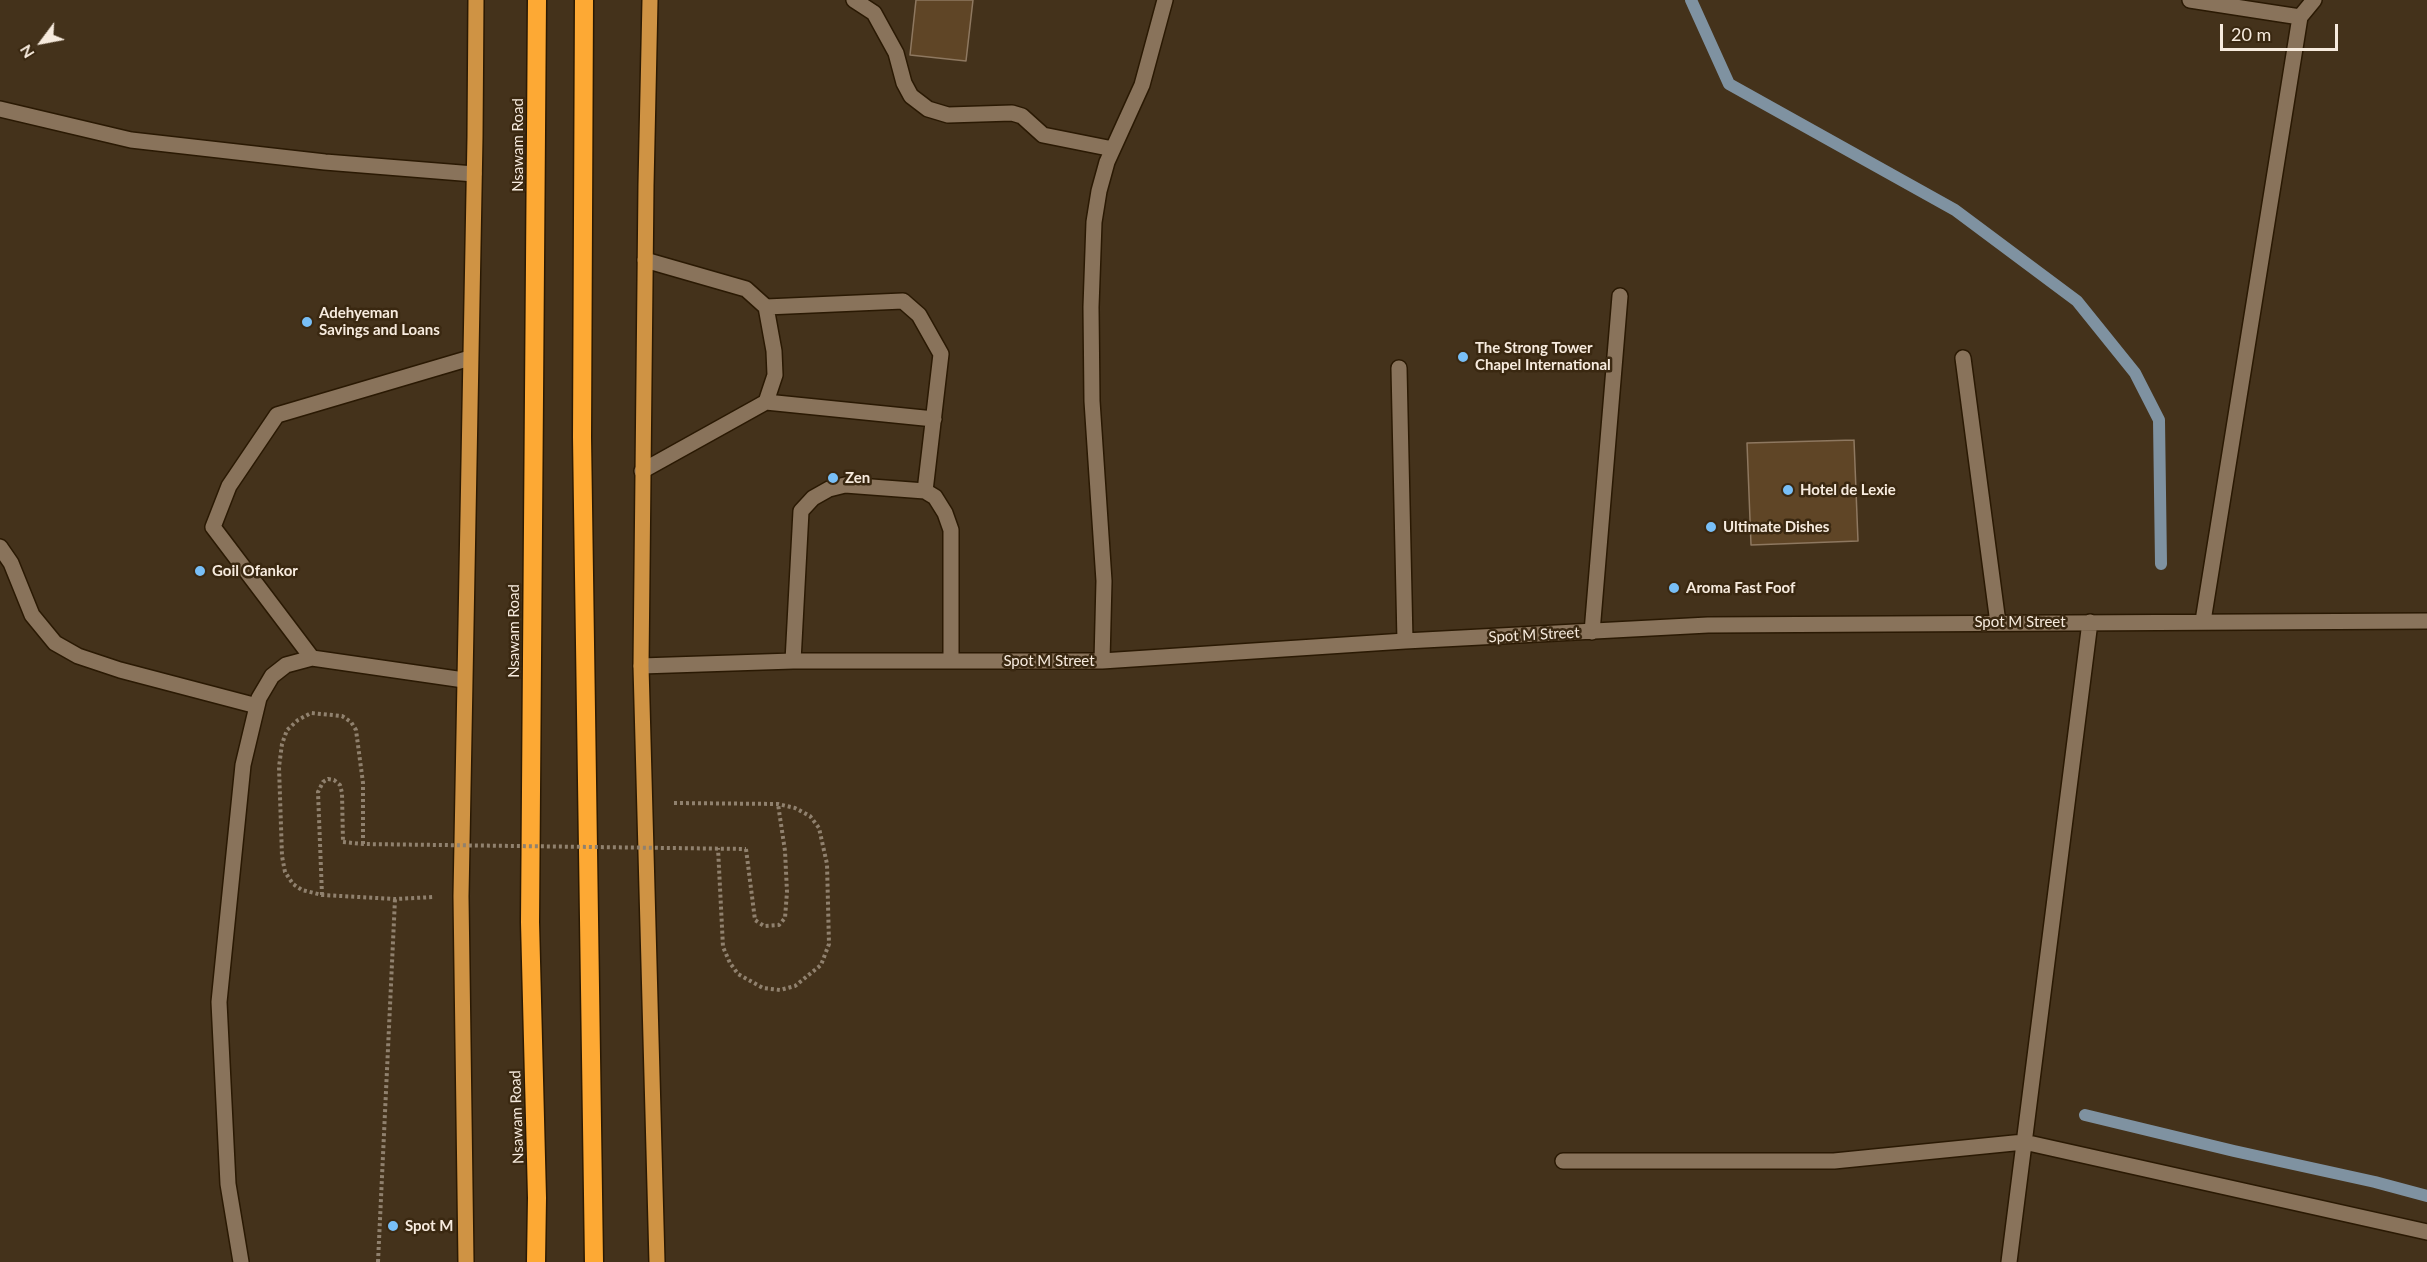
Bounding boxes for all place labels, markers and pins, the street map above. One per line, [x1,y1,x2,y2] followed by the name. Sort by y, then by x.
[319,304,440,339] place label: Adehyeman Savings and Loans
[300,315,314,329] marker: Adehyeman Savings and Loans
[1475,339,1611,374] place label: The Strong Tower Chapel International
[1456,350,1470,364] marker: The Strong Tower Chapel International
[845,469,870,487] place label: Zen
[826,471,840,485] marker: Zen
[1800,481,1896,499] place label: Hotel de Lexie
[1781,483,1795,497] marker: Hotel de Lexie
[1723,518,1829,536] place label: Ultimate Dishes
[1704,520,1718,534] marker: Ultimate Dishes
[212,562,298,580] place label: Goil Ofankor
[193,564,207,578] marker: Goil Ofankor
[1686,579,1795,597] place label: Aroma Fast Foof
[1667,581,1681,595] marker: Aroma Fast Foof
[405,1217,453,1235] place label: Spot M
[386,1219,400,1233] marker: Spot M

